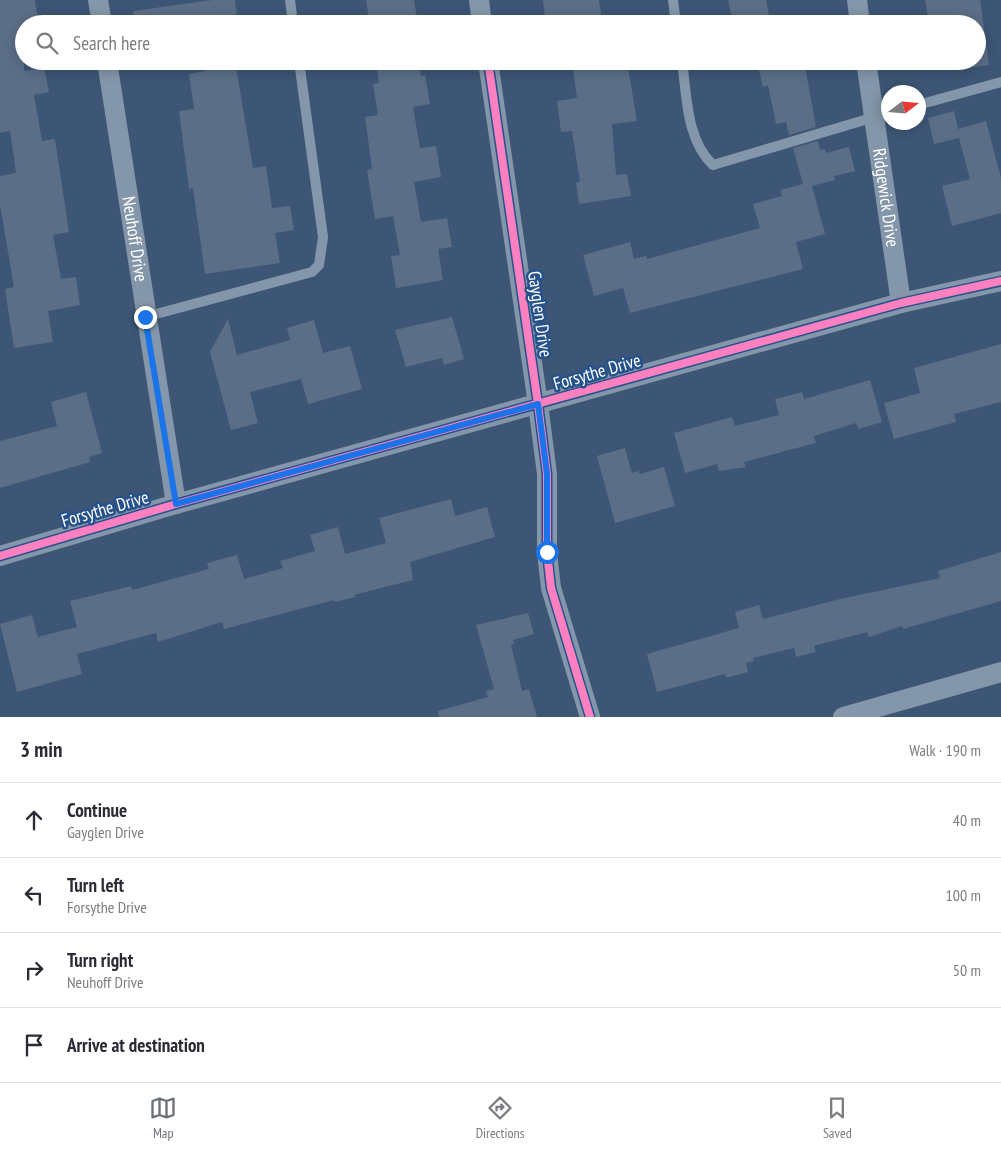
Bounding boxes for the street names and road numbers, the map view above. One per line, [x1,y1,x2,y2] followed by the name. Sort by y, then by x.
[868,147,905,248] street label: Ridgewick Drive
[117,194,153,283] street label: Neuhoff Drive
[523,269,558,358] street label: Gayglen Drive
[551,348,643,395] street label: Forsythe Drive
[59,485,151,532] street label: Forsythe Drive

